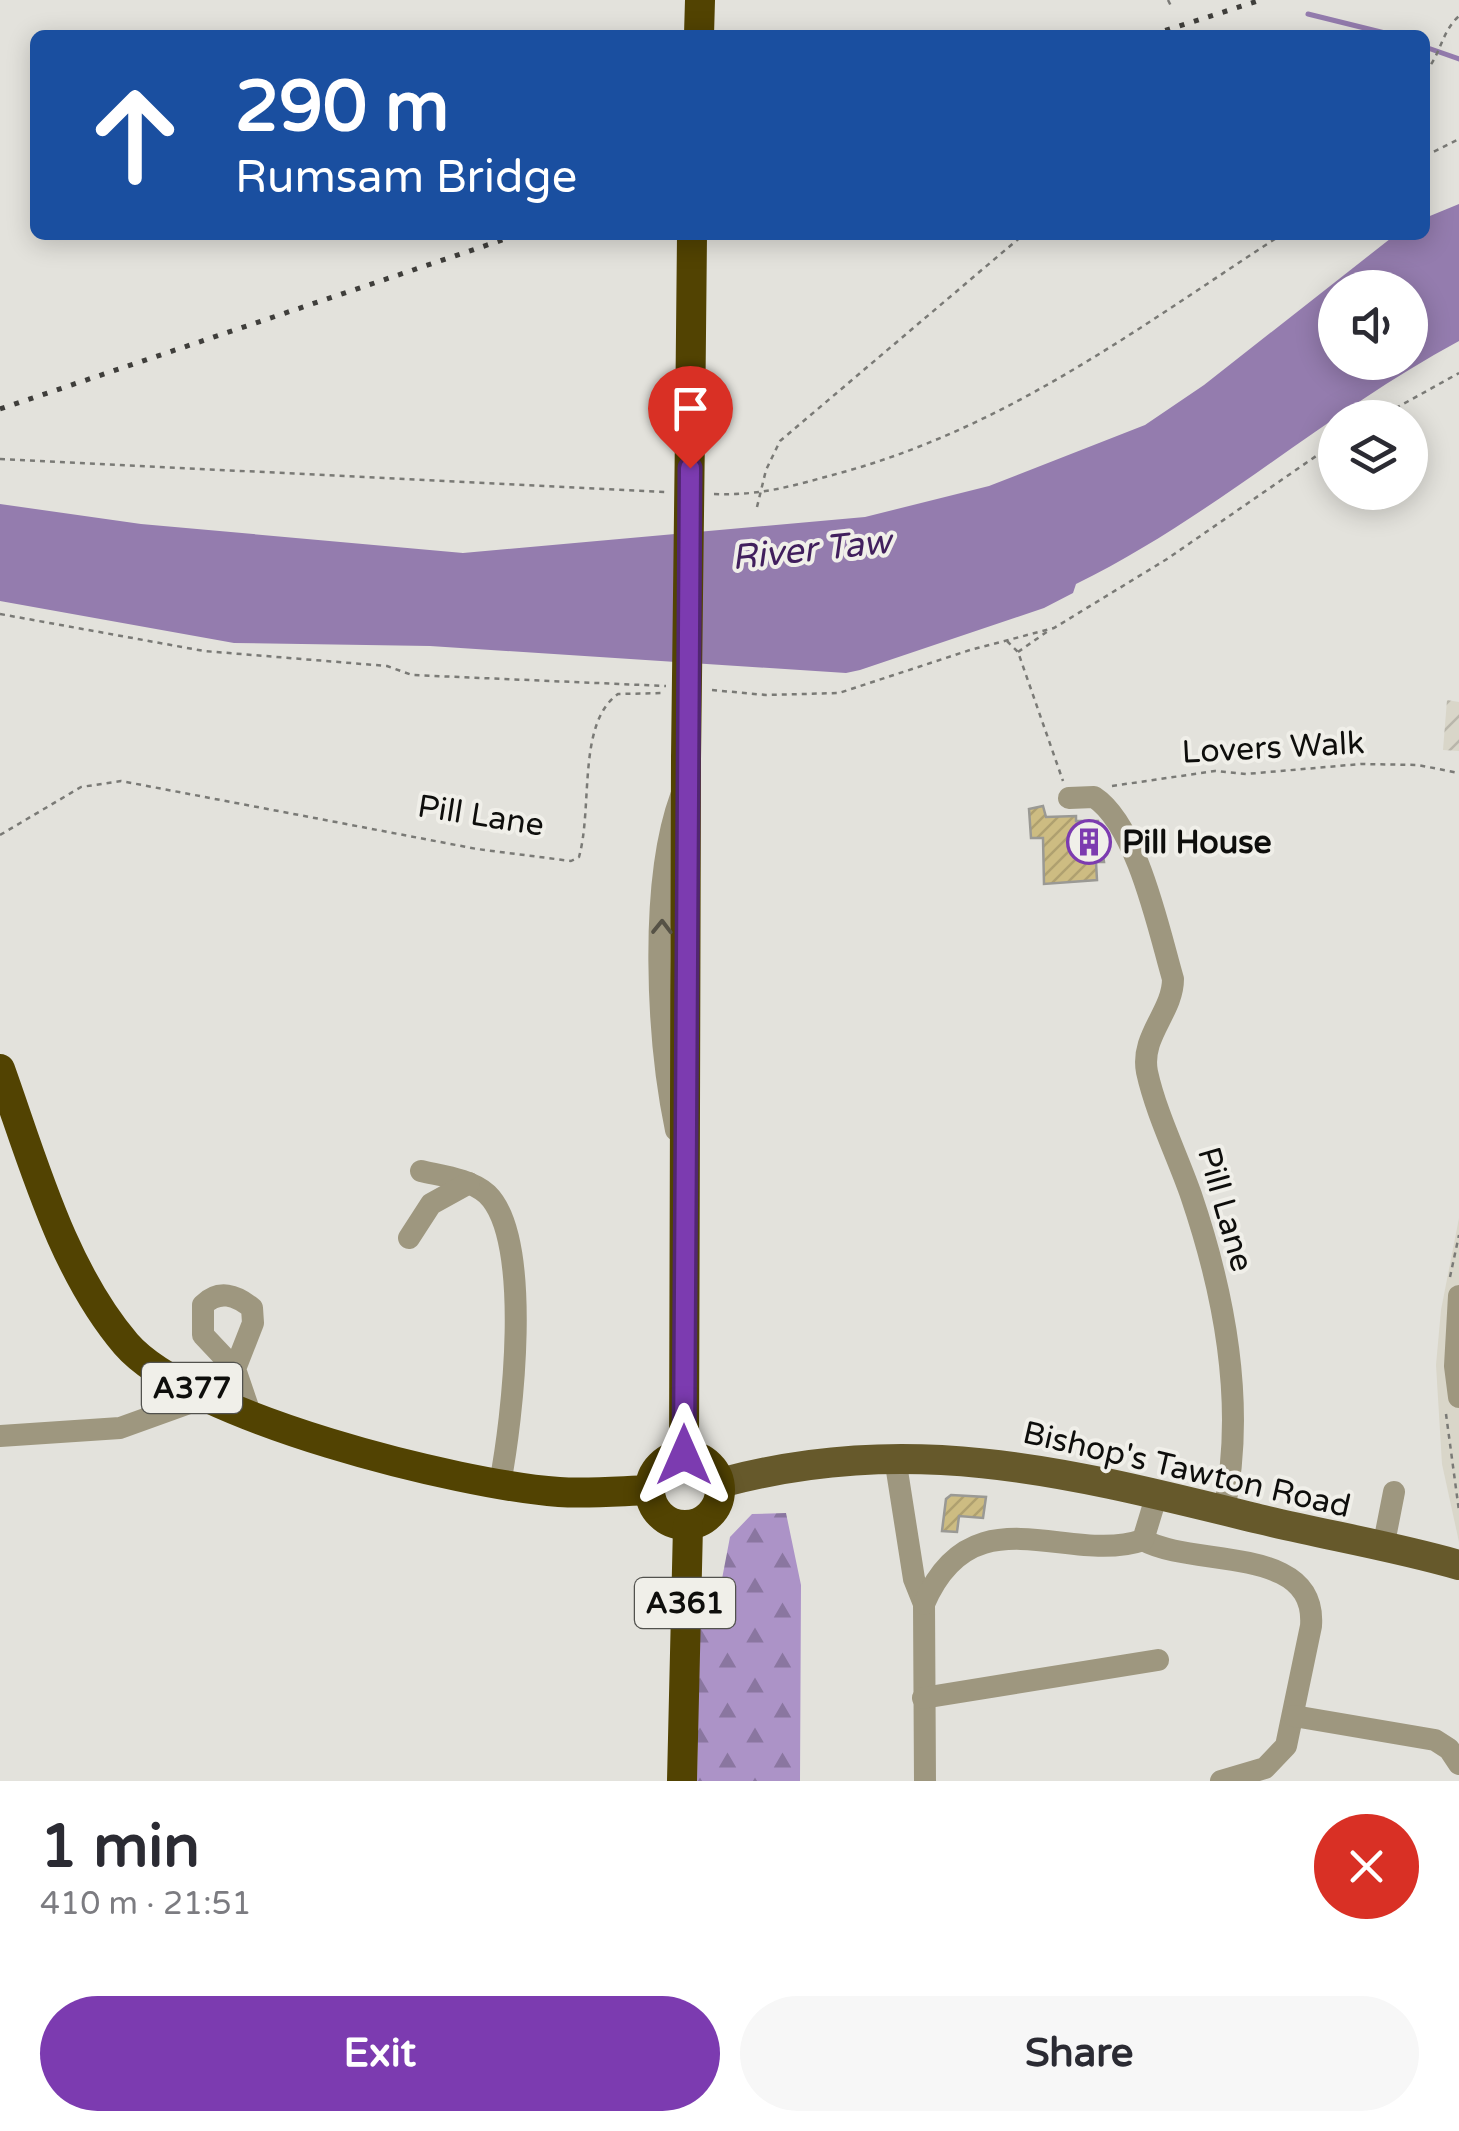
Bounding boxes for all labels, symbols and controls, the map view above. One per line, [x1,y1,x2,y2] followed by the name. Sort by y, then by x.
[235,66,449,150] text: 290 m
[70,70,200,200] icon: ahead
[235,151,577,205] text: Rumsam Bridge
[1318,270,1428,510] map controls
[1318,270,1428,380] button: sound
[648,366,733,469] pin
[663,381,718,436] icon: arrive
[1318,400,1428,510] button: layers
[729,520,897,579] water label: River Taw
[1181,724,1365,772] street label: Lovers Walk
[415,787,547,845] street label: Pill Lane
[1066,819,1112,865] building icon: Pill House
[1122,824,1272,862] place label: Pill House
[651,918,672,934] one-way arrow
[1189,1143,1261,1276] street label: Pill Lane
[142,1363,242,1413] road number: A377
[632,1403,736,1507] position arrow
[1019,1414,1354,1526] street label: Bishop's Tawton Road
[635,1578,735,1628] road number: A361
[40,1811,200,1883] text: 1 min
[1314,1814,1419,1919] button: close
[40,1885,252,1923] text: 410 m · 21:51
[40,1996,720,2111] button: Exit
[740,1996,1419,2111] button: Share

